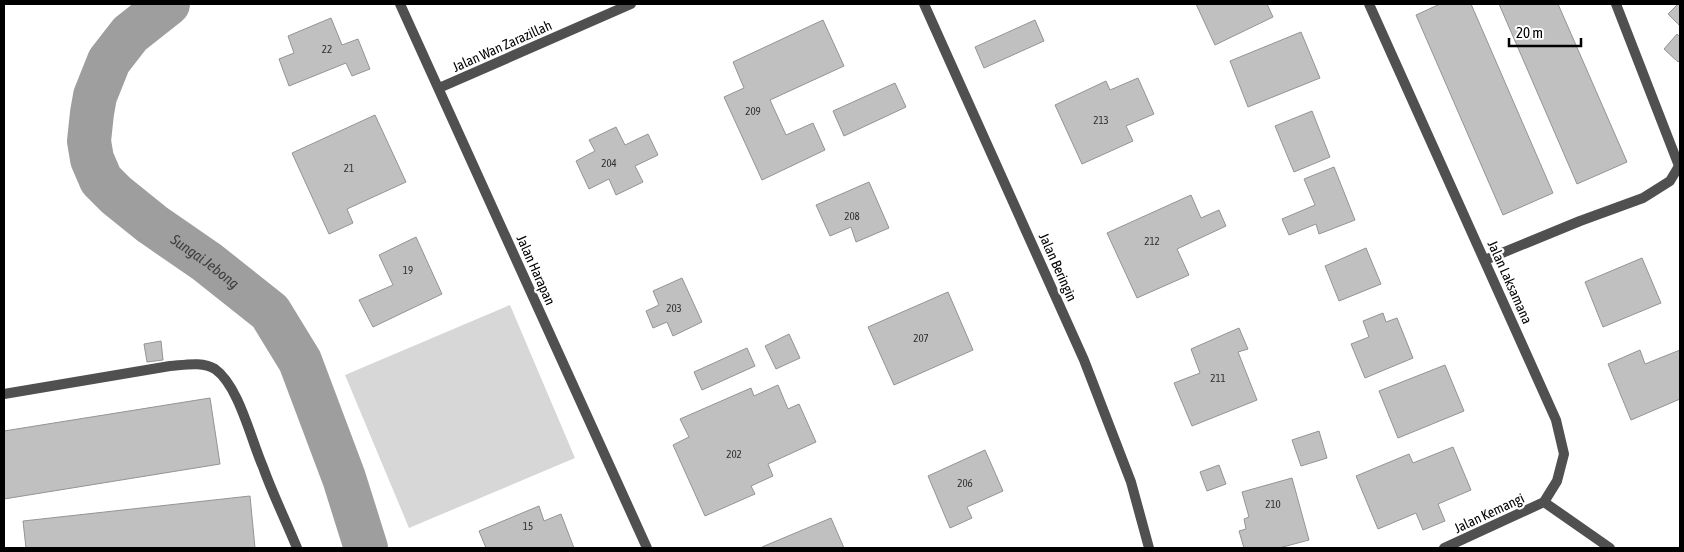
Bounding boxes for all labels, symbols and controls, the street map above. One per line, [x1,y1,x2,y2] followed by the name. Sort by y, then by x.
[1509,15,1582,47] scale bar
[450,17,554,75] street label: Jalan Wan Zarazillah
[1516,24,1543,41] text: 20 m
[322,43,332,55] house number: 22
[745,105,761,117] house number: 209
[1093,114,1109,126] house number: 213
[601,157,617,169] house number: 204
[344,162,354,174] house number: 21
[844,210,860,222] house number: 208
[167,230,242,292] water label: Sungai Jebong
[1036,230,1080,304] street label: Jalan Beringin
[513,233,559,307] street label: Jalan Harapan
[1144,235,1160,247] house number: 212
[1485,238,1535,326] street label: Jalan Laksamana
[403,264,413,276] house number: 19
[666,302,682,314] house number: 203
[913,332,929,344] house number: 207
[1210,372,1226,384] house number: 211
[726,448,742,460] house number: 202
[957,477,973,489] house number: 206
[1451,490,1527,536] street label: Jalan Kemangi
[1265,498,1281,510] house number: 210
[523,520,533,532] house number: 15

